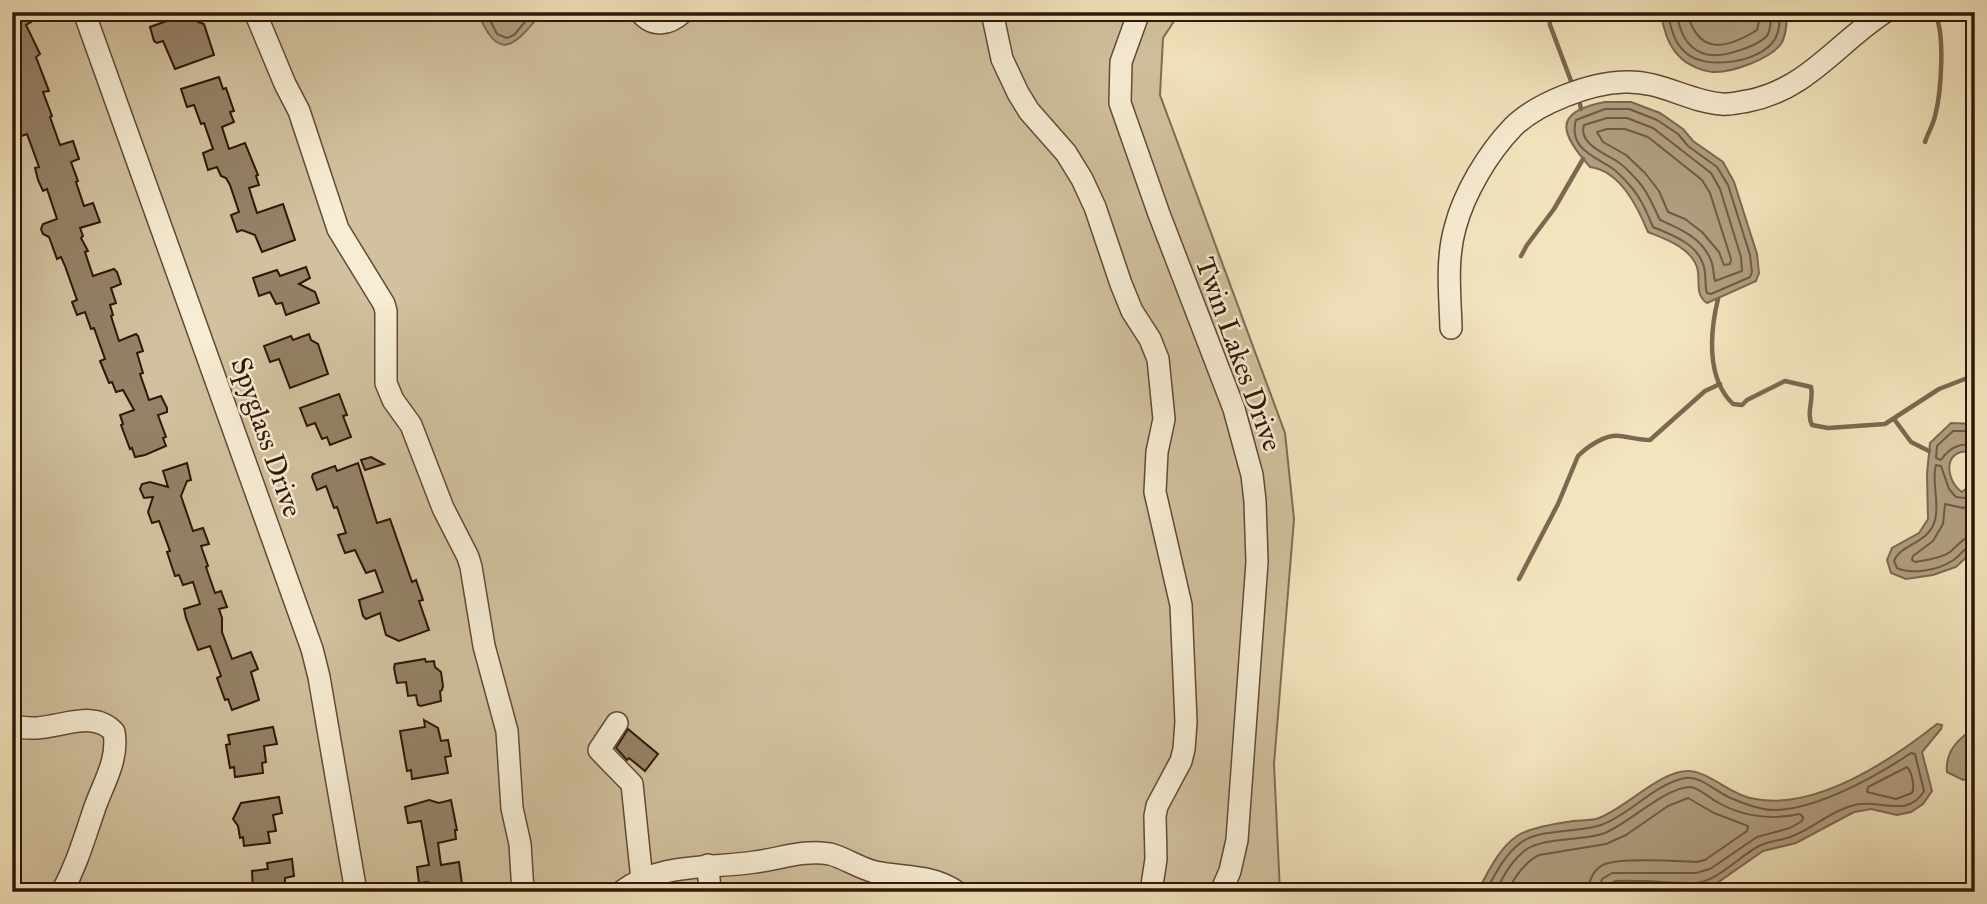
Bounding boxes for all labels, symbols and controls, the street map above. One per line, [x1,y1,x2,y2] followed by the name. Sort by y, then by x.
[1188,252,1290,456] street label: Twin Lakes Drive
[223,352,311,522] street label: Spyglass Drive

